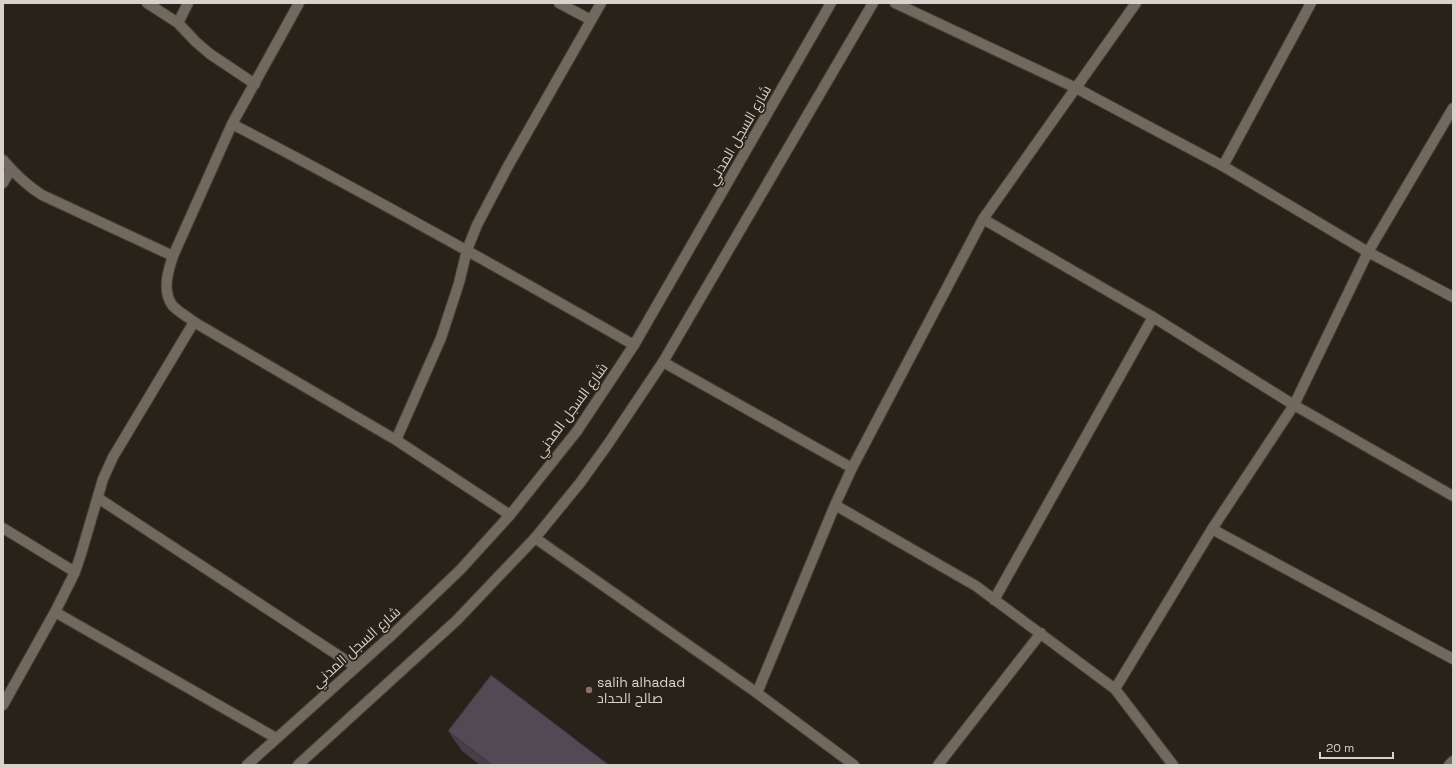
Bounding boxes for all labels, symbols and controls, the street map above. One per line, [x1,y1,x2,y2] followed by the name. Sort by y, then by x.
[703,82,778,190] street label: شارع السجل المدني
[531,359,614,463] street label: شارع السجل المدني
[308,603,406,694] street label: شارع السجل المدني
[597,673,685,707] place label: salih alhadad صالح الحداد
[584,685,594,695] marker: salih alhadad صالح الحداد
[1320,734,1393,760] scale bar
[1326,740,1354,756] text: 20 m

